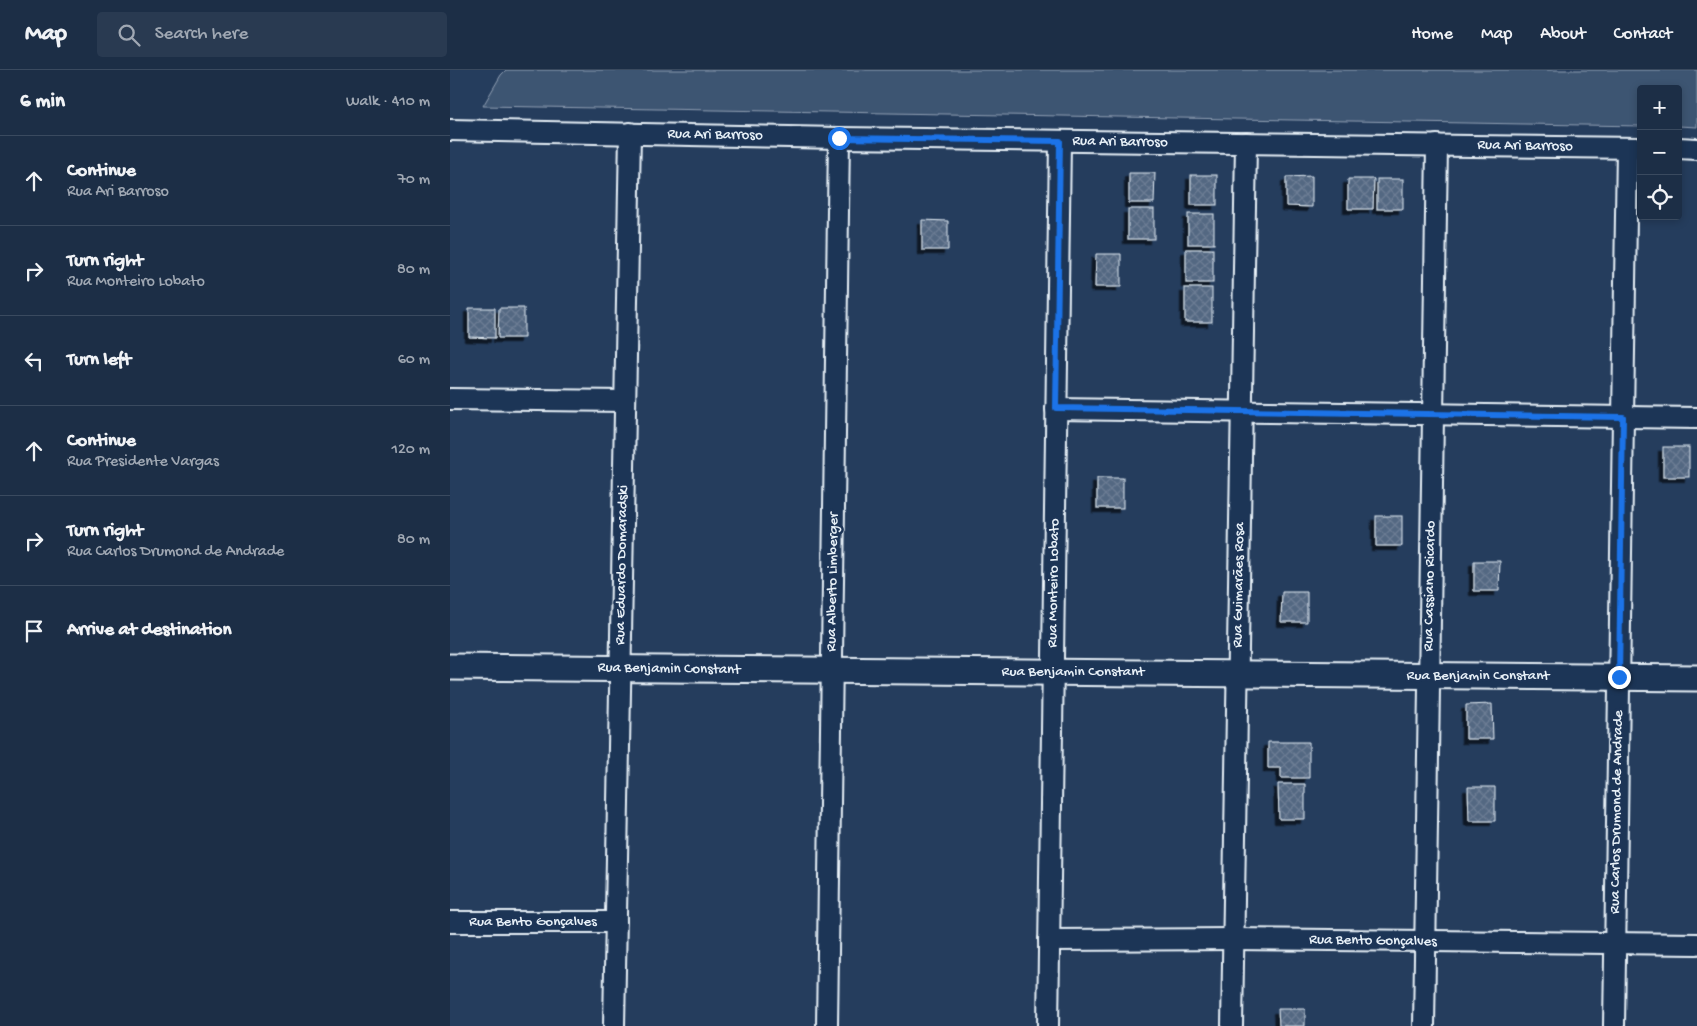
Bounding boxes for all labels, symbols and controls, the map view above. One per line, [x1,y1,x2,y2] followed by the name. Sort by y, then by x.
[97,12,447,57] search box
[25,20,67,49] text: Map
[115,21,143,49] icon: search
[155,23,248,46] text: Search here
[1411,24,1453,45] text: Home
[1481,24,1512,45] text: Map
[1540,24,1586,45] text: About
[1614,24,1672,45] text: Contact
[1637,85,1682,220] map controls
[1637,85,1682,130] button: +
[20,90,65,115] text: 6 min
[346,93,430,112] text: Walk · 410 m
[667,125,763,145] street label: Rua Ari Barroso
[828,127,851,150] route start
[1637,130,1682,175] button: −
[1072,132,1168,152] street label: Rua Ari Barroso
[1477,136,1573,156] street label: Rua Ari Barroso
[67,160,136,183] text: Continue
[20,167,48,195] icon: ahead
[397,171,430,190] text: 70 m
[1637,175,1682,220] button: locate
[67,183,169,202] text: Rua Ari Barroso
[67,250,143,273] text: Turn right
[20,257,48,285] icon: right
[397,261,430,280] text: 80 m
[67,273,205,292] text: Rua Monteiro Lobato
[20,347,48,375] icon: left
[67,349,131,372] text: Turn left
[398,351,430,370] text: 60 m
[67,430,136,453] text: Continue
[20,437,48,465] icon: ahead
[391,441,430,460] text: 120 m
[67,453,219,472] text: Rua Presidente Vargas
[612,485,632,645] street label: Rua Eduardo Domaradski
[823,511,843,652] street label: Rua Alberto Limberger
[1044,518,1064,648] street label: Rua Monteiro Lobato
[67,520,143,543] text: Turn right
[1420,520,1440,652] street label: Rua Cassiano Ricardo
[1229,521,1249,648] street label: Rua Guimarães Rosa
[20,527,48,555] icon: right
[397,531,430,550] text: 80 m
[67,543,284,562] text: Rua Carlos Drumond de Andrade
[20,617,48,645] icon: arrive
[67,619,231,642] text: Arrive at destination
[597,659,742,679] street label: Rua Benjamin Constant
[1002,663,1146,681] street label: Rua Benjamin Constant
[1608,666,1631,689] route end
[1407,667,1551,685] street label: Rua Benjamin Constant
[1606,710,1628,914] street label: Rua Carlos Drumond de Andrade
[469,913,597,931] street label: Rua Bento Gonçalves
[1309,931,1437,951] street label: Rua Bento Gonçalves

